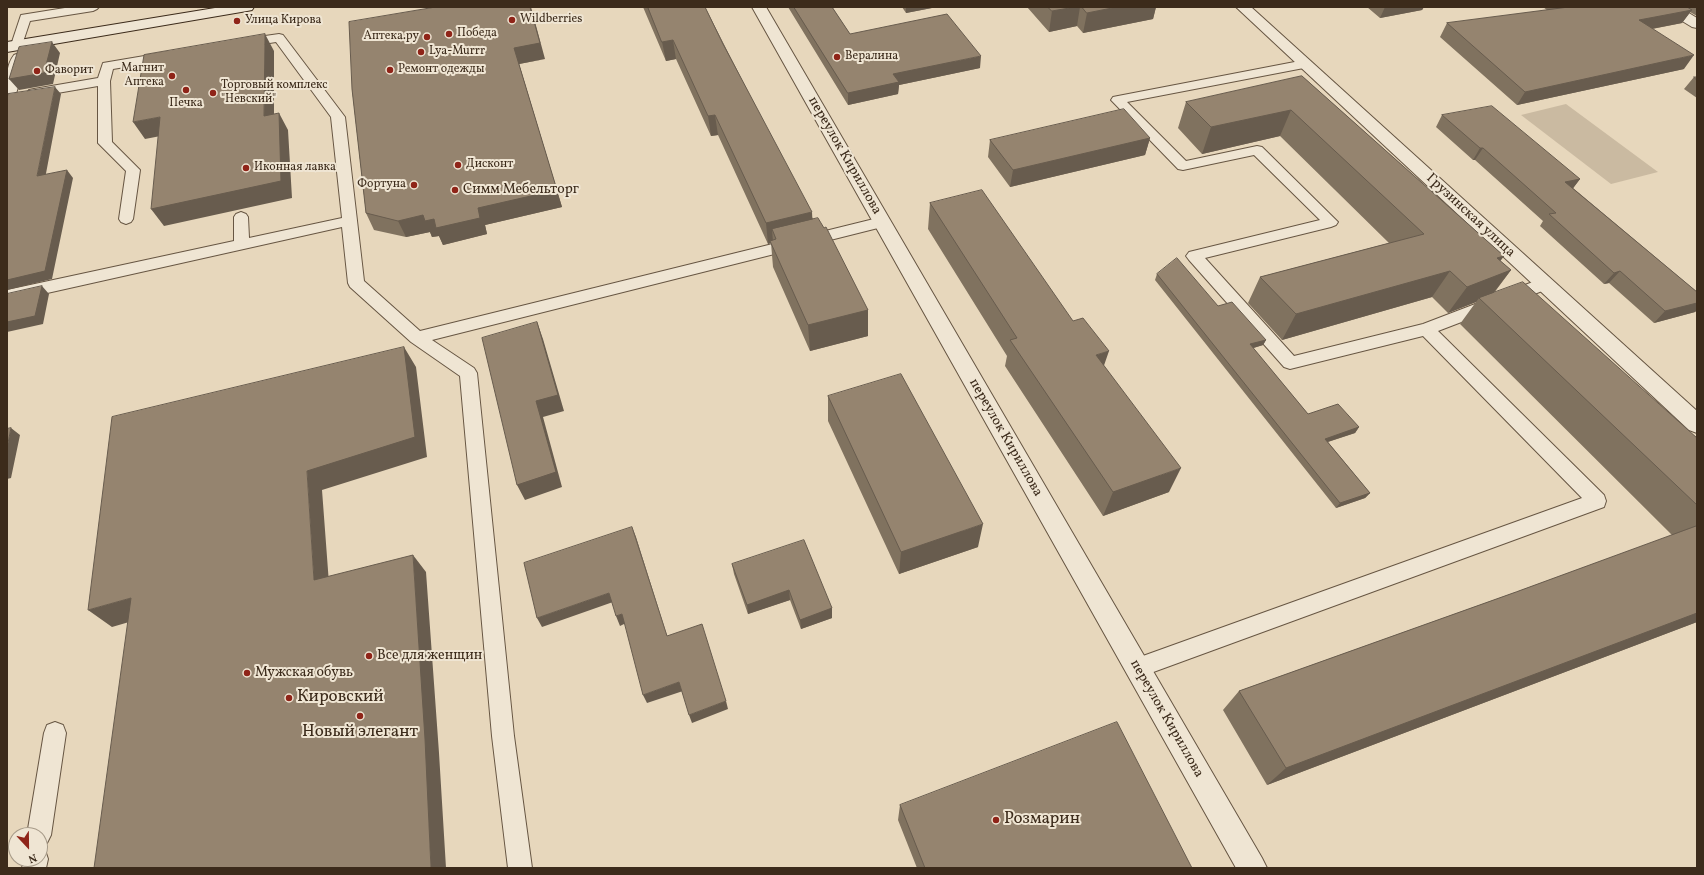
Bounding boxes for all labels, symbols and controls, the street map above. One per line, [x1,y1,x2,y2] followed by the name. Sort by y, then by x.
[520,13,582,27] place label: Wildberries
[245,14,322,28] place label: Улица Кирова
[507,15,517,25] marker: Wildberries
[232,16,242,26] marker: Улица Кирова
[457,27,497,41] place label: Победа
[444,29,454,39] marker: Победа
[363,30,419,44] place label: Аптека.ру
[422,32,432,42] marker: Аптека.ру
[429,45,485,59] place label: Lya-Murrr
[416,47,426,57] marker: Lya-Murrr
[845,50,898,64] place label: Вералина
[832,52,842,62] marker: Вералина
[121,62,164,90] place label: Магнит Аптека
[398,63,484,77] place label: Ремонт одежды
[45,64,93,78] place label: Фаворит
[385,65,395,75] marker: Ремонт одежды
[32,66,42,76] marker: Фаворит
[167,71,177,81] marker: Магнит Аптека
[221,79,328,107] place label: Торговый комплекс "Невский"
[181,85,191,95] marker: Печка
[208,88,218,98] marker: Торговый комплекс "Невский"
[803,94,885,218] street label: переулок Кириллова
[169,97,203,111] place label: Печка
[466,158,513,172] place label: Дисконт
[453,160,463,170] marker: Дисконт
[254,161,336,175] place label: Иконная лавка
[241,163,251,173] marker: Иконная лавка
[1422,170,1518,262] street label: Грузинская улица
[357,178,406,192] place label: Фортуна
[409,180,419,190] marker: Фортуна
[463,182,579,198] place label: Симм Мебельторг
[450,185,460,195] marker: Симм Мебельторг
[964,376,1046,500] street label: переулок Кириллова
[377,648,482,664] place label: Все для женщин
[364,651,374,661] marker: Все для женщин
[1125,657,1207,781] street label: переулок Кириллова
[255,665,353,681] place label: Мужская обувь
[242,668,252,678] marker: Мужская обувь
[297,688,384,708] place label: Кировский
[284,693,294,703] marker: Кировский
[355,711,365,721] marker: Новый элегант
[302,723,418,743] place label: Новый элегант
[1004,810,1080,830] place label: Розмарин
[991,815,1001,825] marker: Розмарин
[8,827,48,867] north arrow
[26,849,39,866] text: N

